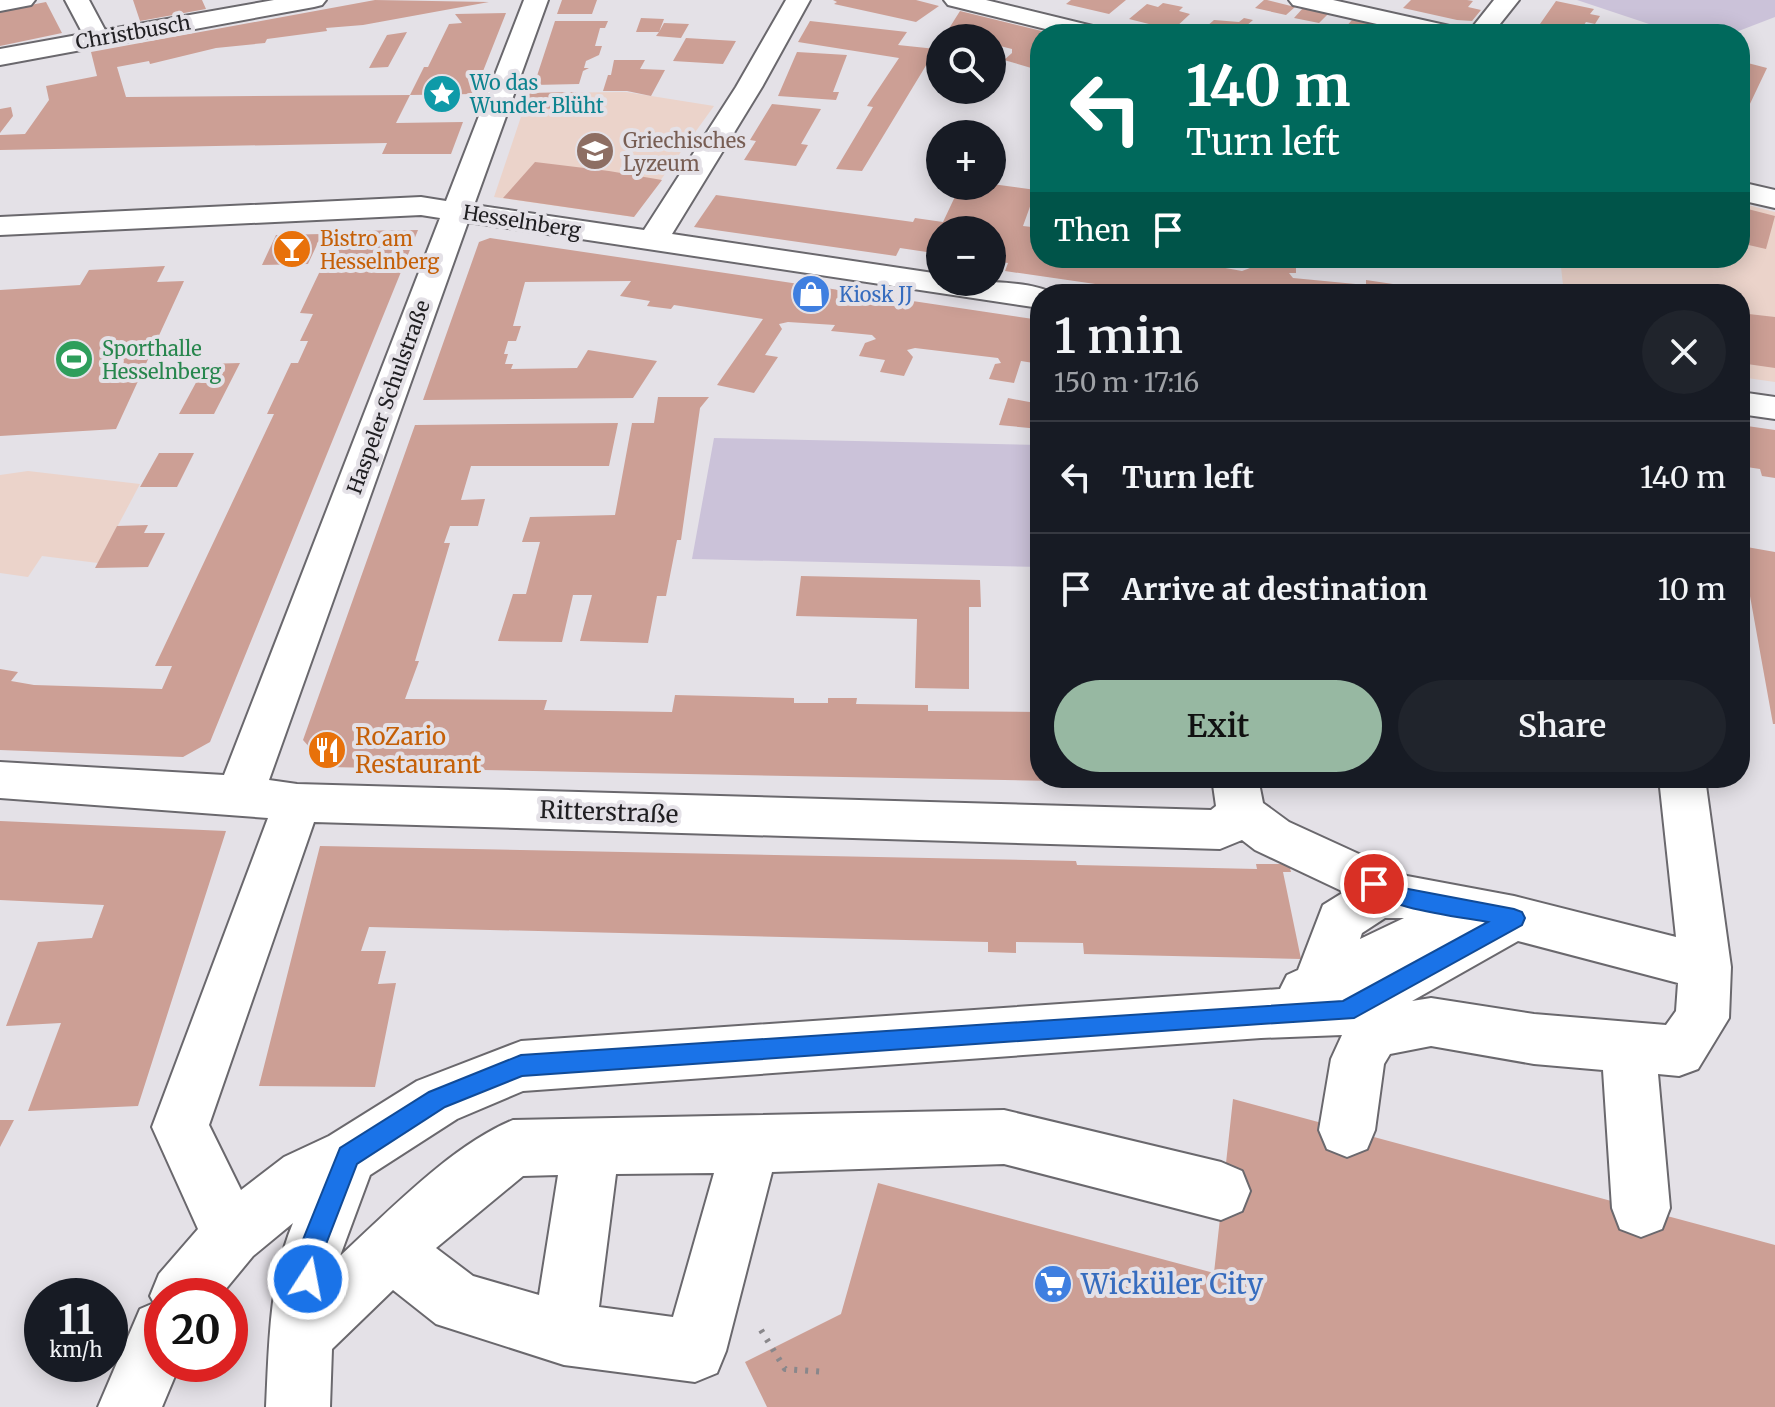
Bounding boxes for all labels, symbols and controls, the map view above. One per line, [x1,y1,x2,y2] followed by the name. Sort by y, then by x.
[73,10,193,54] street label: Christbusch
[926,24,1006,296] map controls
[926,24,1006,104] button: search
[1186,51,1351,121] text: 140 m
[1054,56,1158,160] icon: left
[469,70,604,118] place label: Wo das Wunder Blüht
[421,73,463,115] place icon: Wo das Wunder Blüht
[926,120,1006,200] button: +
[1186,120,1340,165] text: Turn left
[623,128,746,176] place label: Griechisches Lyzeum
[574,130,616,172] school or university icon: Griechisches Lyzeum
[461,199,583,243] street label: Hesselnberg
[1146,208,1190,252] icon: arrive
[1054,211,1130,249] text: Then
[926,216,1006,296] button: −
[320,226,439,274] place label: Bistro am Hesselnberg
[271,228,313,270] bar icon: Bistro am Hesselnberg
[790,273,832,315] shop icon: Kiosk JJ
[839,282,913,307] place label: Kiosk JJ
[341,297,435,497] street label: Haspeler Schulstraße
[1054,306,1183,366] text: 1 min
[1642,310,1726,394] button: close
[102,336,221,384] place label: Sporthalle Hesselnberg
[53,338,95,380] sports icon: Sporthalle Hesselnberg
[1054,366,1199,399] text: 150 m · 17:16
[1054,455,1098,499] icon: left
[1122,458,1254,496] text: Turn left
[1640,458,1726,496] text: 140 m
[1054,567,1098,611] icon: arrive
[1122,570,1428,608] text: Arrive at destination
[1658,570,1726,608] text: 10 m
[1054,680,1382,772] button: Exit
[1398,680,1726,772] button: Share
[355,721,482,780] place label: RoZario Restaurant
[306,729,348,771] restaurant icon: RoZario Restaurant
[539,794,679,830] street label: Ritterstraße
[1340,850,1408,918] pin
[1352,862,1396,906] icon: arrive
[266,1237,350,1321] position arrow
[1032,1263,1074,1305] supermarket icon: Wicküler City
[1080,1266,1264,1302] place label: Wicküler City
[144,1278,248,1382] speed limit sign: 20
[58,1295,94,1345] text: 11
[50,1337,102,1362] text: km/h

